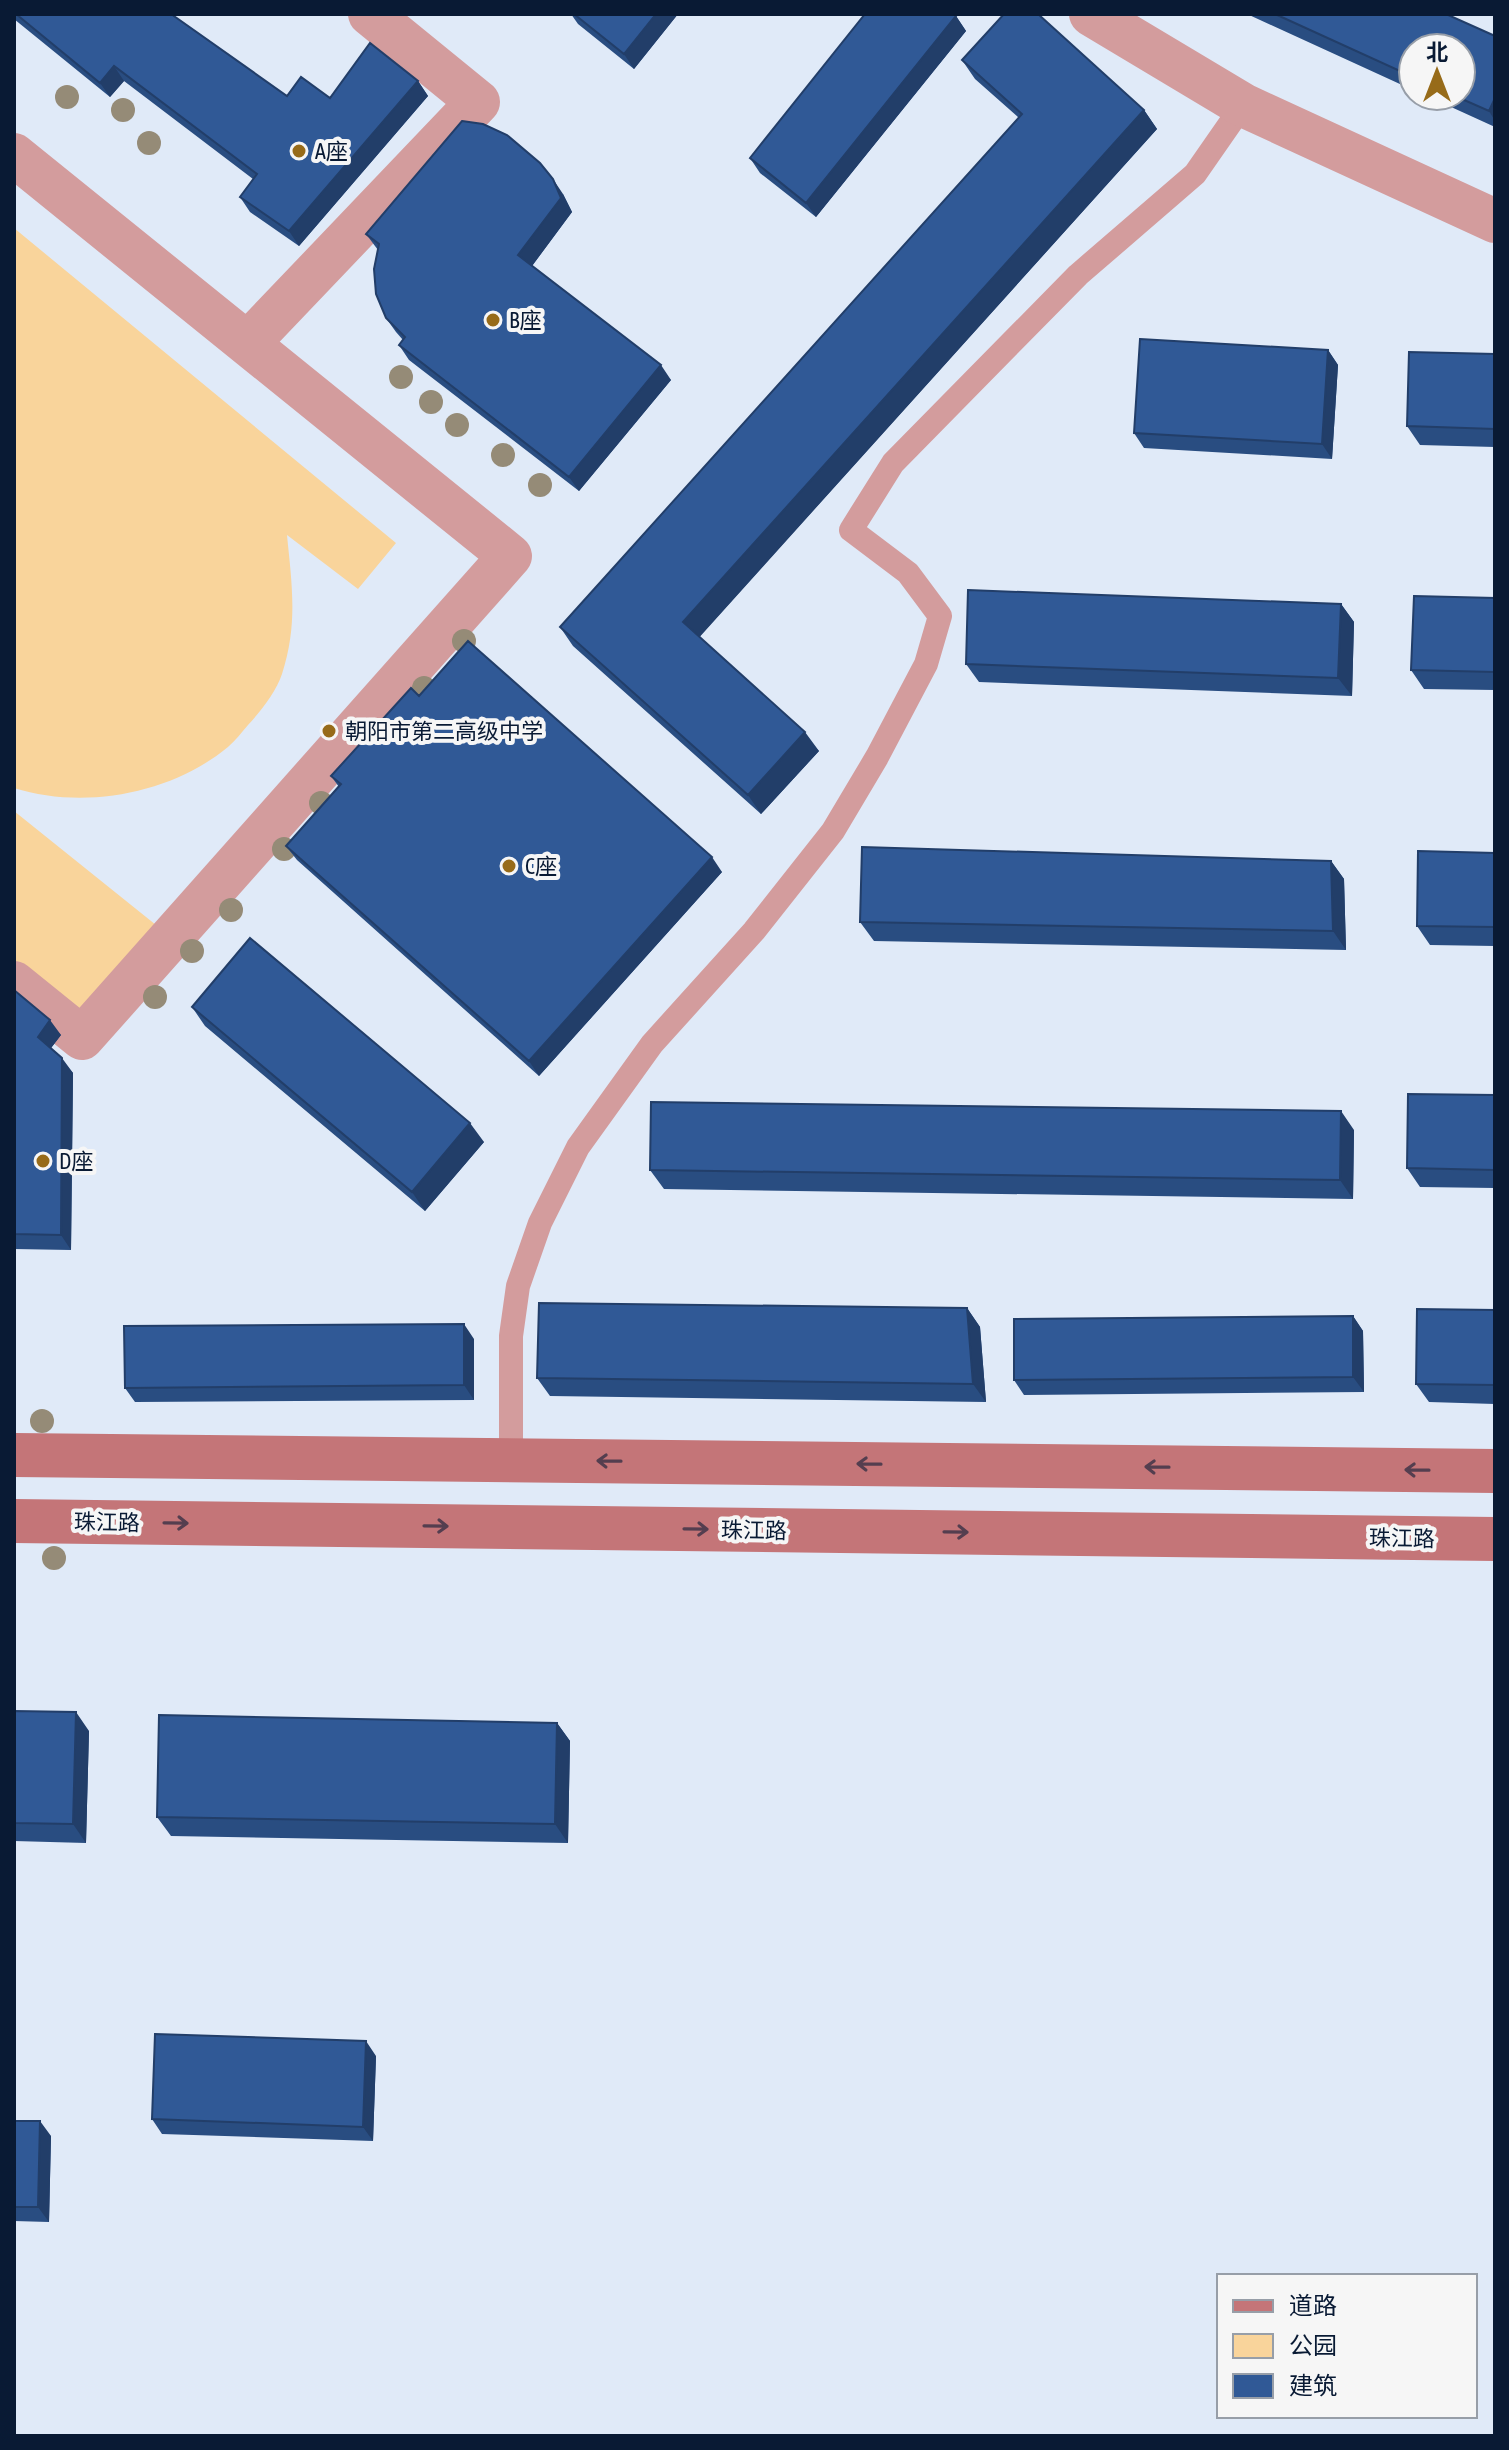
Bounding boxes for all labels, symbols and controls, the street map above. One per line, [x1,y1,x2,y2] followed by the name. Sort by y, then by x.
[1397,32,1477,112] north arrow
[1426,39,1448,65] text: 北
[315,138,348,164] place label: A座
[290,142,308,160] marker: A座
[509,307,541,333] place label: B座
[484,311,502,329] marker: B座
[345,718,543,744] place label: 朝阳市第二高级中学
[320,722,338,740] marker: 朝阳市第二高级中学
[525,853,557,879] place label: C座
[500,857,518,875] marker: C座
[59,1148,93,1174] place label: D座
[34,1152,52,1170] marker: D座
[596,1453,623,1469] one-way arrow
[856,1456,883,1472] one-way arrow
[1144,1460,1171,1475] one-way arrow
[1404,1462,1431,1478] one-way arrow
[74,1508,140,1536] street label: 珠江路
[162,1515,189,1530] one-way arrow
[721,1516,787,1544] street label: 珠江路
[422,1518,449,1534] one-way arrow
[682,1521,709,1537] one-way arrow
[942,1524,969,1540] one-way arrow
[1369,1524,1435,1552] street label: 珠江路
[1217,2274,1477,2418] legend
[1289,2292,1337,2319] text: 道路
[1289,2332,1337,2359] text: 公园
[1289,2372,1337,2399] text: 建筑

